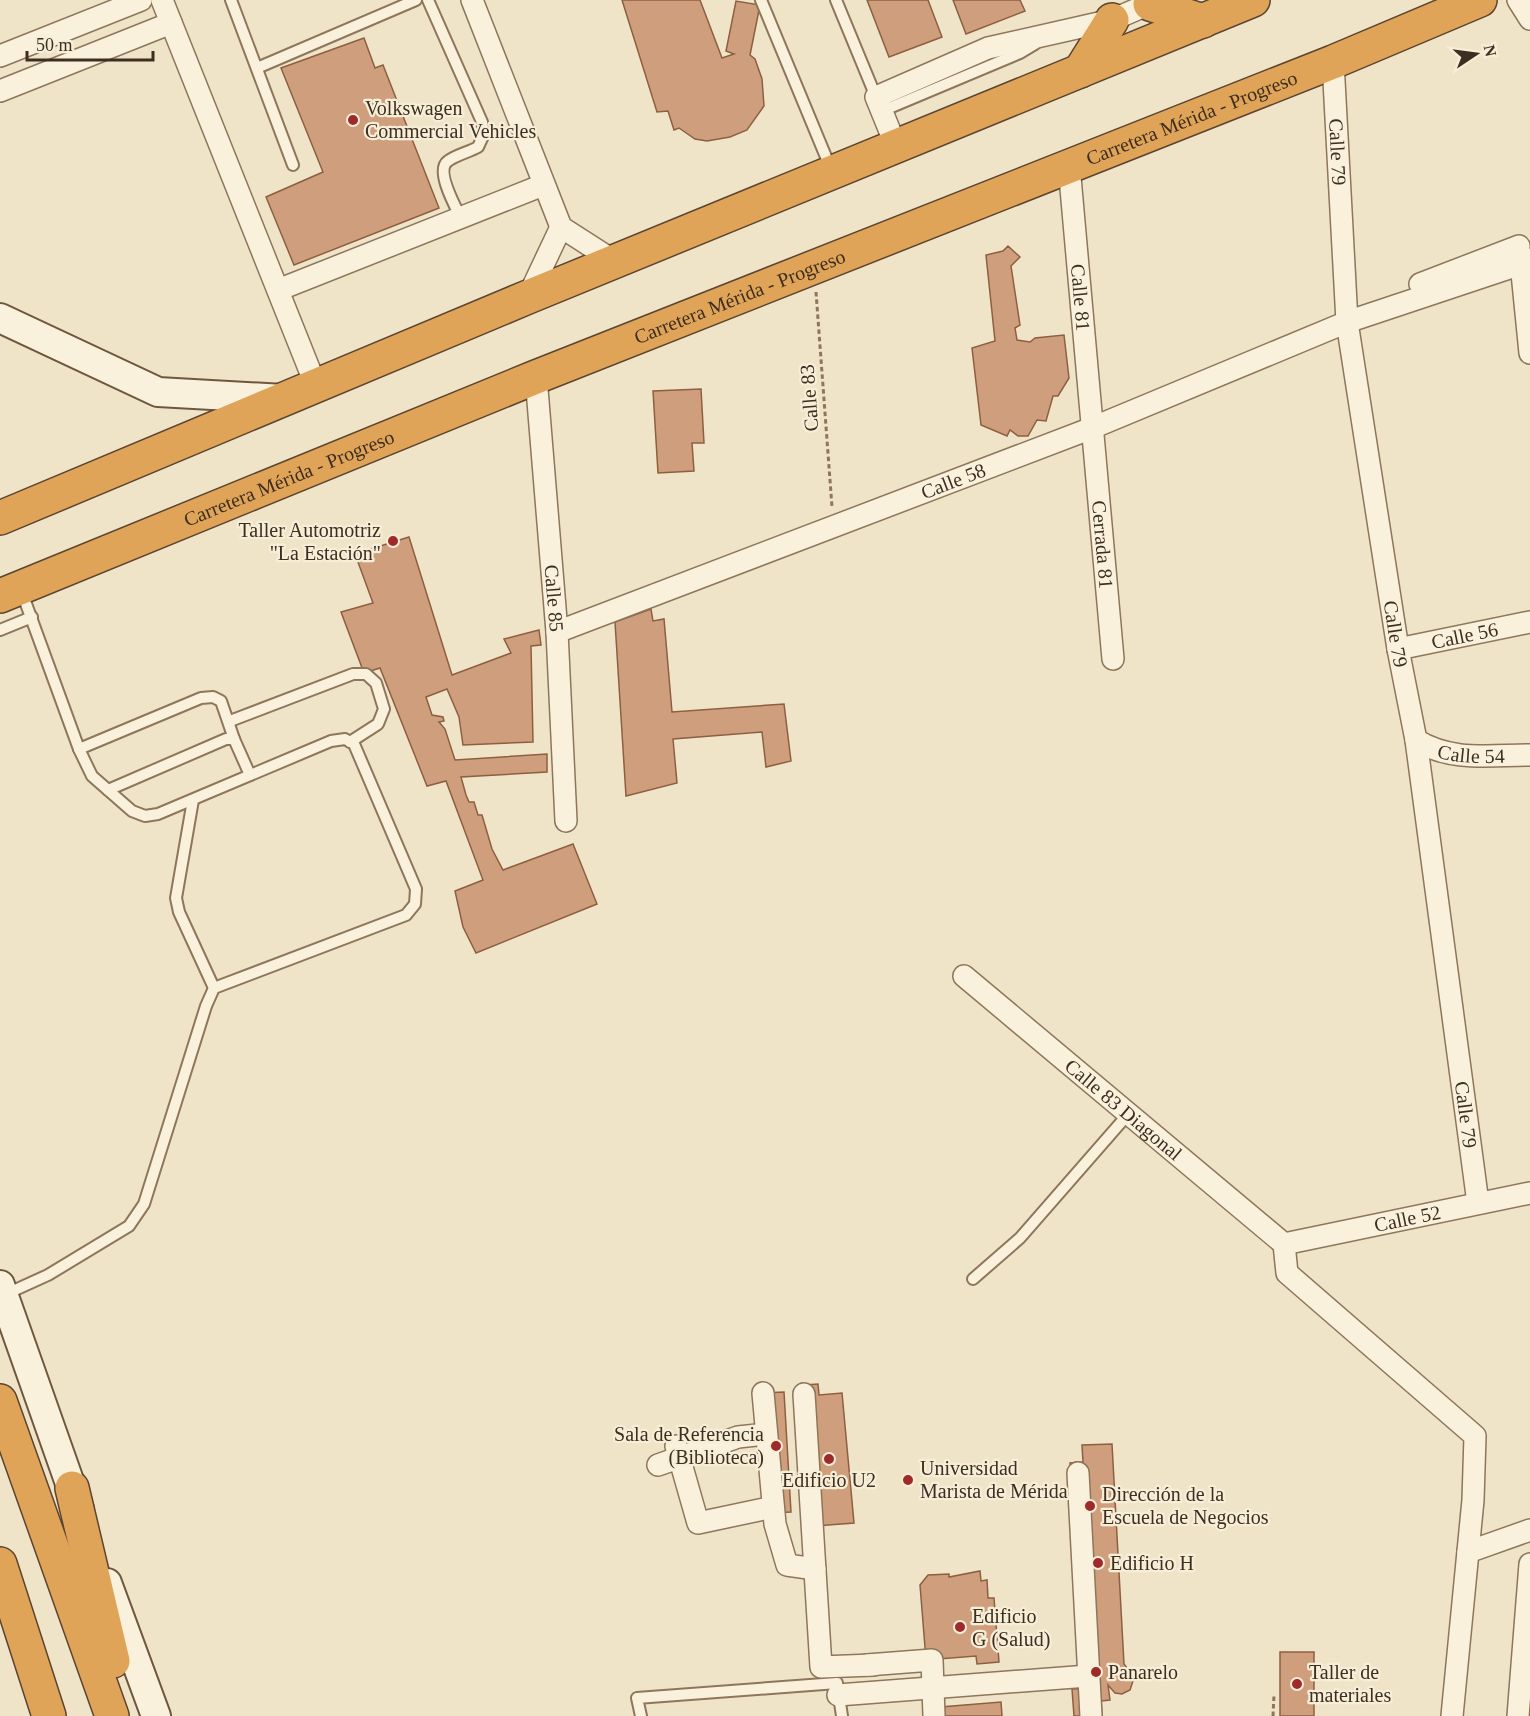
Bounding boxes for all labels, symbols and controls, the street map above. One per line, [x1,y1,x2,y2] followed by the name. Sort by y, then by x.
[27,24,153,62] scale bar
[1446,24,1506,84] north arrow
[36,35,73,55] text: 50 m
[1481,43,1500,59] text: N
[1083,66,1300,169] street label: Carretera Mérida - Progreso
[365,97,536,142] place label: Volkswagen Commercial Vehicles
[346,113,360,127] marker: Volkswagen Commercial Vehicles
[1325,118,1351,186] street label: Calle 79
[631,245,848,348] street label: Carretera Mérida - Progreso
[1067,263,1095,332] street label: Calle 81
[796,364,822,432] street label: Calle 83
[180,425,397,531] street label: Carretera Mérida - Progreso
[918,459,989,503] street label: Calle 58
[1088,500,1118,589] street label: Cerrada 81
[239,519,381,564] place label: Taller Automotriz "La Estación"
[386,534,400,548] marker: Taller Automotriz "La Estación"
[540,564,568,633] street label: Calle 85
[1380,599,1412,669] street label: Calle 79
[1429,618,1500,653] street label: Calle 56
[1435,740,1505,767] street label: Calle 54
[1061,1054,1187,1165] street label: Calle 83 Diagonal
[1451,1080,1482,1149] street label: Calle 79
[1372,1201,1443,1236] street label: Calle 52
[614,1423,764,1469] place label: Sala de Referencia (Biblioteca)
[769,1439,783,1453] marker: Sala de Referencia (Biblioteca)
[822,1452,836,1466] marker: Edificio U2
[920,1457,1068,1502] place label: Universidad Marista de Mérida
[782,1469,876,1491] place label: Edificio U2
[901,1473,915,1487] marker: Universidad Marista de Mérida
[1102,1483,1269,1529] place label: Dirección de la Escuela de Negocios
[1083,1499,1097,1513] marker: Dirección de la Escuela de Negocios
[1110,1552,1194,1574] place label: Edificio H
[1091,1556,1105,1570] marker: Edificio H
[972,1605,1050,1651] place label: Edificio G (Salud)
[953,1620,967,1634] marker: Edificio G (Salud)
[1108,1661,1178,1683] place label: Panarelo
[1309,1661,1391,1706] place label: Taller de materiales
[1089,1665,1103,1679] marker: Panarelo
[1290,1677,1304,1691] marker: Taller de materiales

